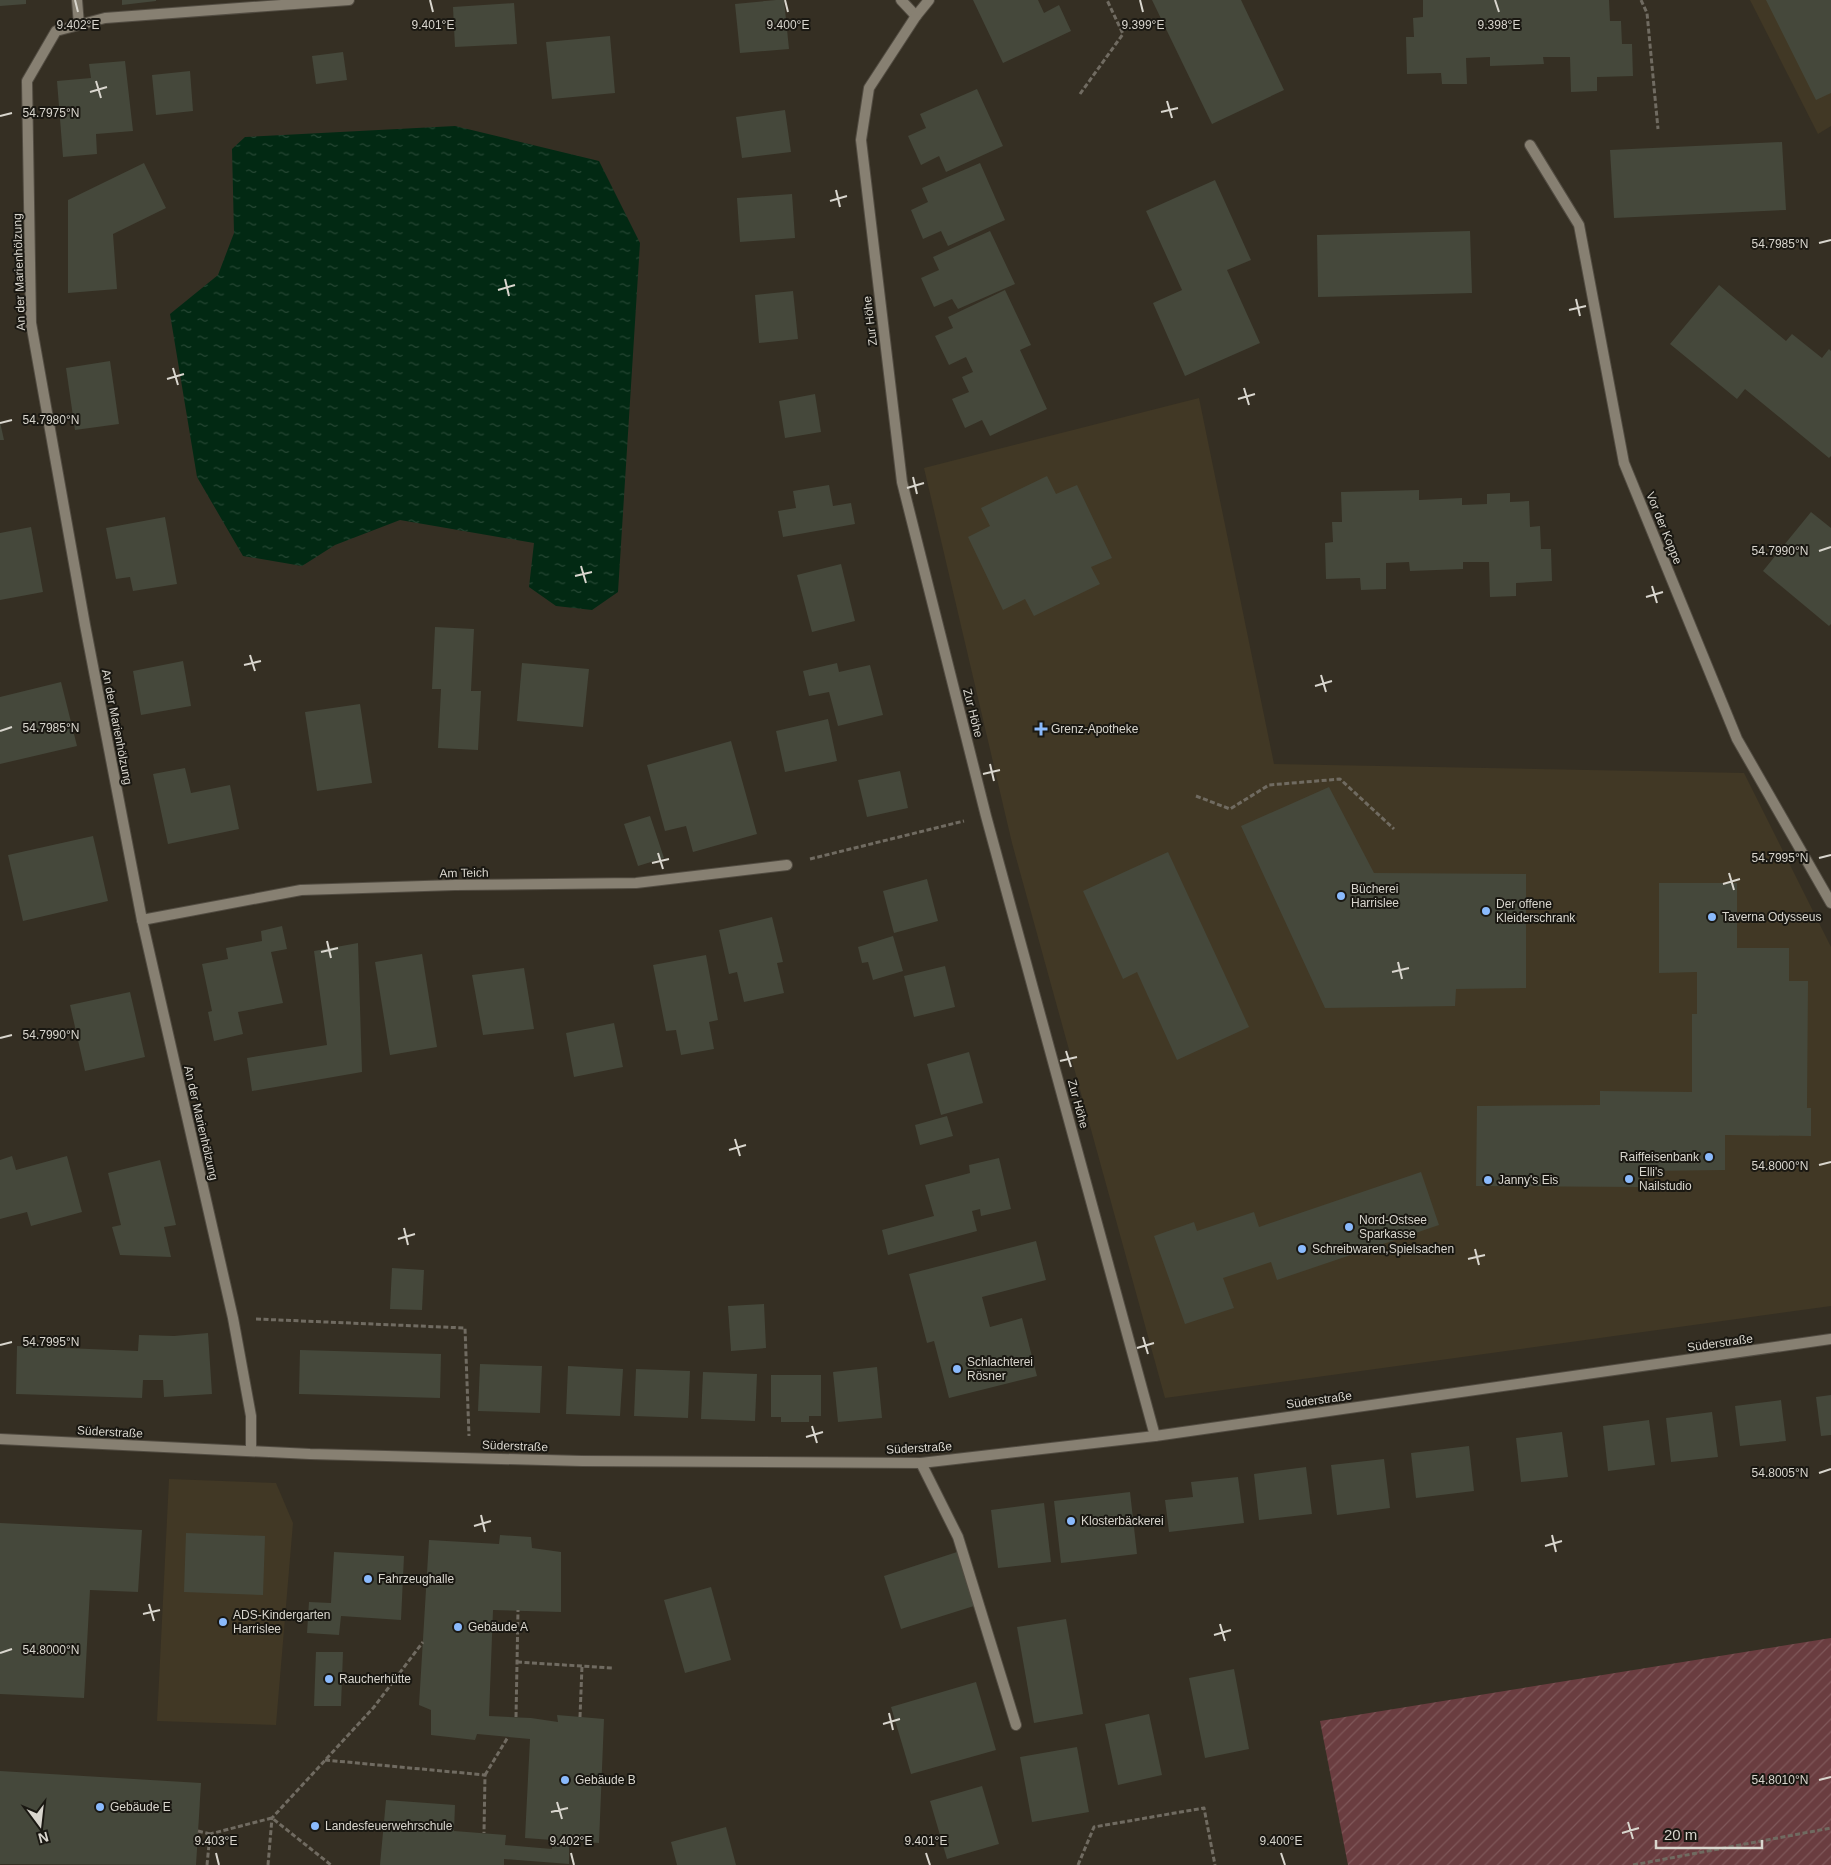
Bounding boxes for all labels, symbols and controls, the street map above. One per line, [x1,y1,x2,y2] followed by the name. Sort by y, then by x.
[57,18,99,32] text: 9.402°E
[412,18,454,32] text: 9.401°E
[767,18,809,32] text: 9.400°E
[1122,18,1164,32] text: 9.399°E
[1478,18,1520,32] text: 9.398°E
[23,106,79,120] text: 54.7975°N
[10,213,28,331] street label: An der Marienhölzung
[1752,237,1808,251] text: 54.7985°N
[860,295,880,347] street label: Zur Höhe
[23,413,79,427] text: 54.7980°N
[1643,490,1685,566] street label: Vor der Koppe
[1752,544,1808,558] text: 54.7990°N
[99,668,135,786] street label: An der Marienhölzung
[960,687,986,739] street label: Zur Höhe
[23,721,79,735] text: 54.7985°N
[1051,722,1139,736] place label: Grenz-Apotheke
[1035,723,1047,735] marker: Grenz-Apotheke
[1752,851,1808,865] text: 54.7995°N
[439,866,489,880] street label: Am Teich
[1351,882,1399,910] place label: Bücherei Harrislee
[1335,890,1347,902] marker: Bücherei Harrislee
[1496,897,1576,925] place label: Der offene Kleiderschrank
[1480,905,1492,917] marker: Der offene Kleiderschrank
[1722,910,1821,924] place label: Taverna Odysseus
[1706,911,1718,923] marker: Taverna Odysseus
[23,1028,79,1042] text: 54.7990°N
[181,1064,221,1182] street label: An der Marienhölzung
[1065,1078,1091,1130] street label: Zur Höhe
[1620,1150,1700,1164] place label: Raiffeisenbank
[1703,1151,1715,1163] marker: Raiffeisenbank
[1752,1159,1808,1173] text: 54.8000°N
[1639,1165,1692,1193] place label: Elli's Nailstudio
[1498,1173,1558,1187] place label: Janny's Eis
[1623,1173,1635,1185] marker: Elli's Nailstudio
[1482,1174,1494,1186] marker: Janny's Eis
[1359,1213,1427,1241] place label: Nord-Ostsee Sparkasse
[1343,1221,1355,1233] marker: Nord-Ostsee Sparkasse
[1312,1242,1454,1256] place label: Schreibwaren,Spielsachen
[1296,1243,1308,1255] marker: Schreibwaren,Spielsachen
[1686,1331,1754,1355] street label: Süderstraße
[23,1335,79,1349] text: 54.7995°N
[967,1355,1033,1383] place label: Schlachterei Rösner
[951,1363,963,1375] marker: Schlachterei Rösner
[1285,1388,1353,1412] street label: Süderstraße
[77,1423,144,1441] street label: Süderstraße
[482,1438,549,1454] street label: Süderstraße
[886,1439,953,1457] street label: Süderstraße
[1752,1466,1808,1480] text: 54.8005°N
[1081,1514,1164,1528] place label: Klosterbäckerei
[1065,1515,1077,1527] marker: Klosterbäckerei
[378,1572,454,1586] place label: Fahrzeughalle
[362,1573,374,1585] marker: Fahrzeughalle
[233,1608,330,1636] place label: ADS-Kindergarten Harrislee
[217,1616,229,1628] marker: ADS-Kindergarten Harrislee
[468,1620,528,1634] place label: Gebäude A
[452,1621,464,1633] marker: Gebäude A
[23,1643,79,1657] text: 54.8000°N
[339,1672,411,1686] place label: Raucherhütte
[323,1673,335,1685] marker: Raucherhütte
[575,1773,636,1787] place label: Gebäude B
[1752,1773,1808,1787] text: 54.8010°N
[559,1774,571,1786] marker: Gebäude B
[15,1800,65,1850] north arrow
[110,1800,171,1814] place label: Gebäude E
[94,1801,106,1813] marker: Gebäude E
[1656,1818,1762,1850] scale bar
[325,1819,453,1833] place label: Landesfeuerwehrschule
[309,1820,321,1832] marker: Landesfeuerwehrschule
[1664,1826,1697,1843] text: 20 m
[36,1829,50,1847] text: N
[195,1834,237,1848] text: 9.403°E
[550,1834,592,1848] text: 9.402°E
[905,1834,947,1848] text: 9.401°E
[1260,1834,1302,1848] text: 9.400°E

